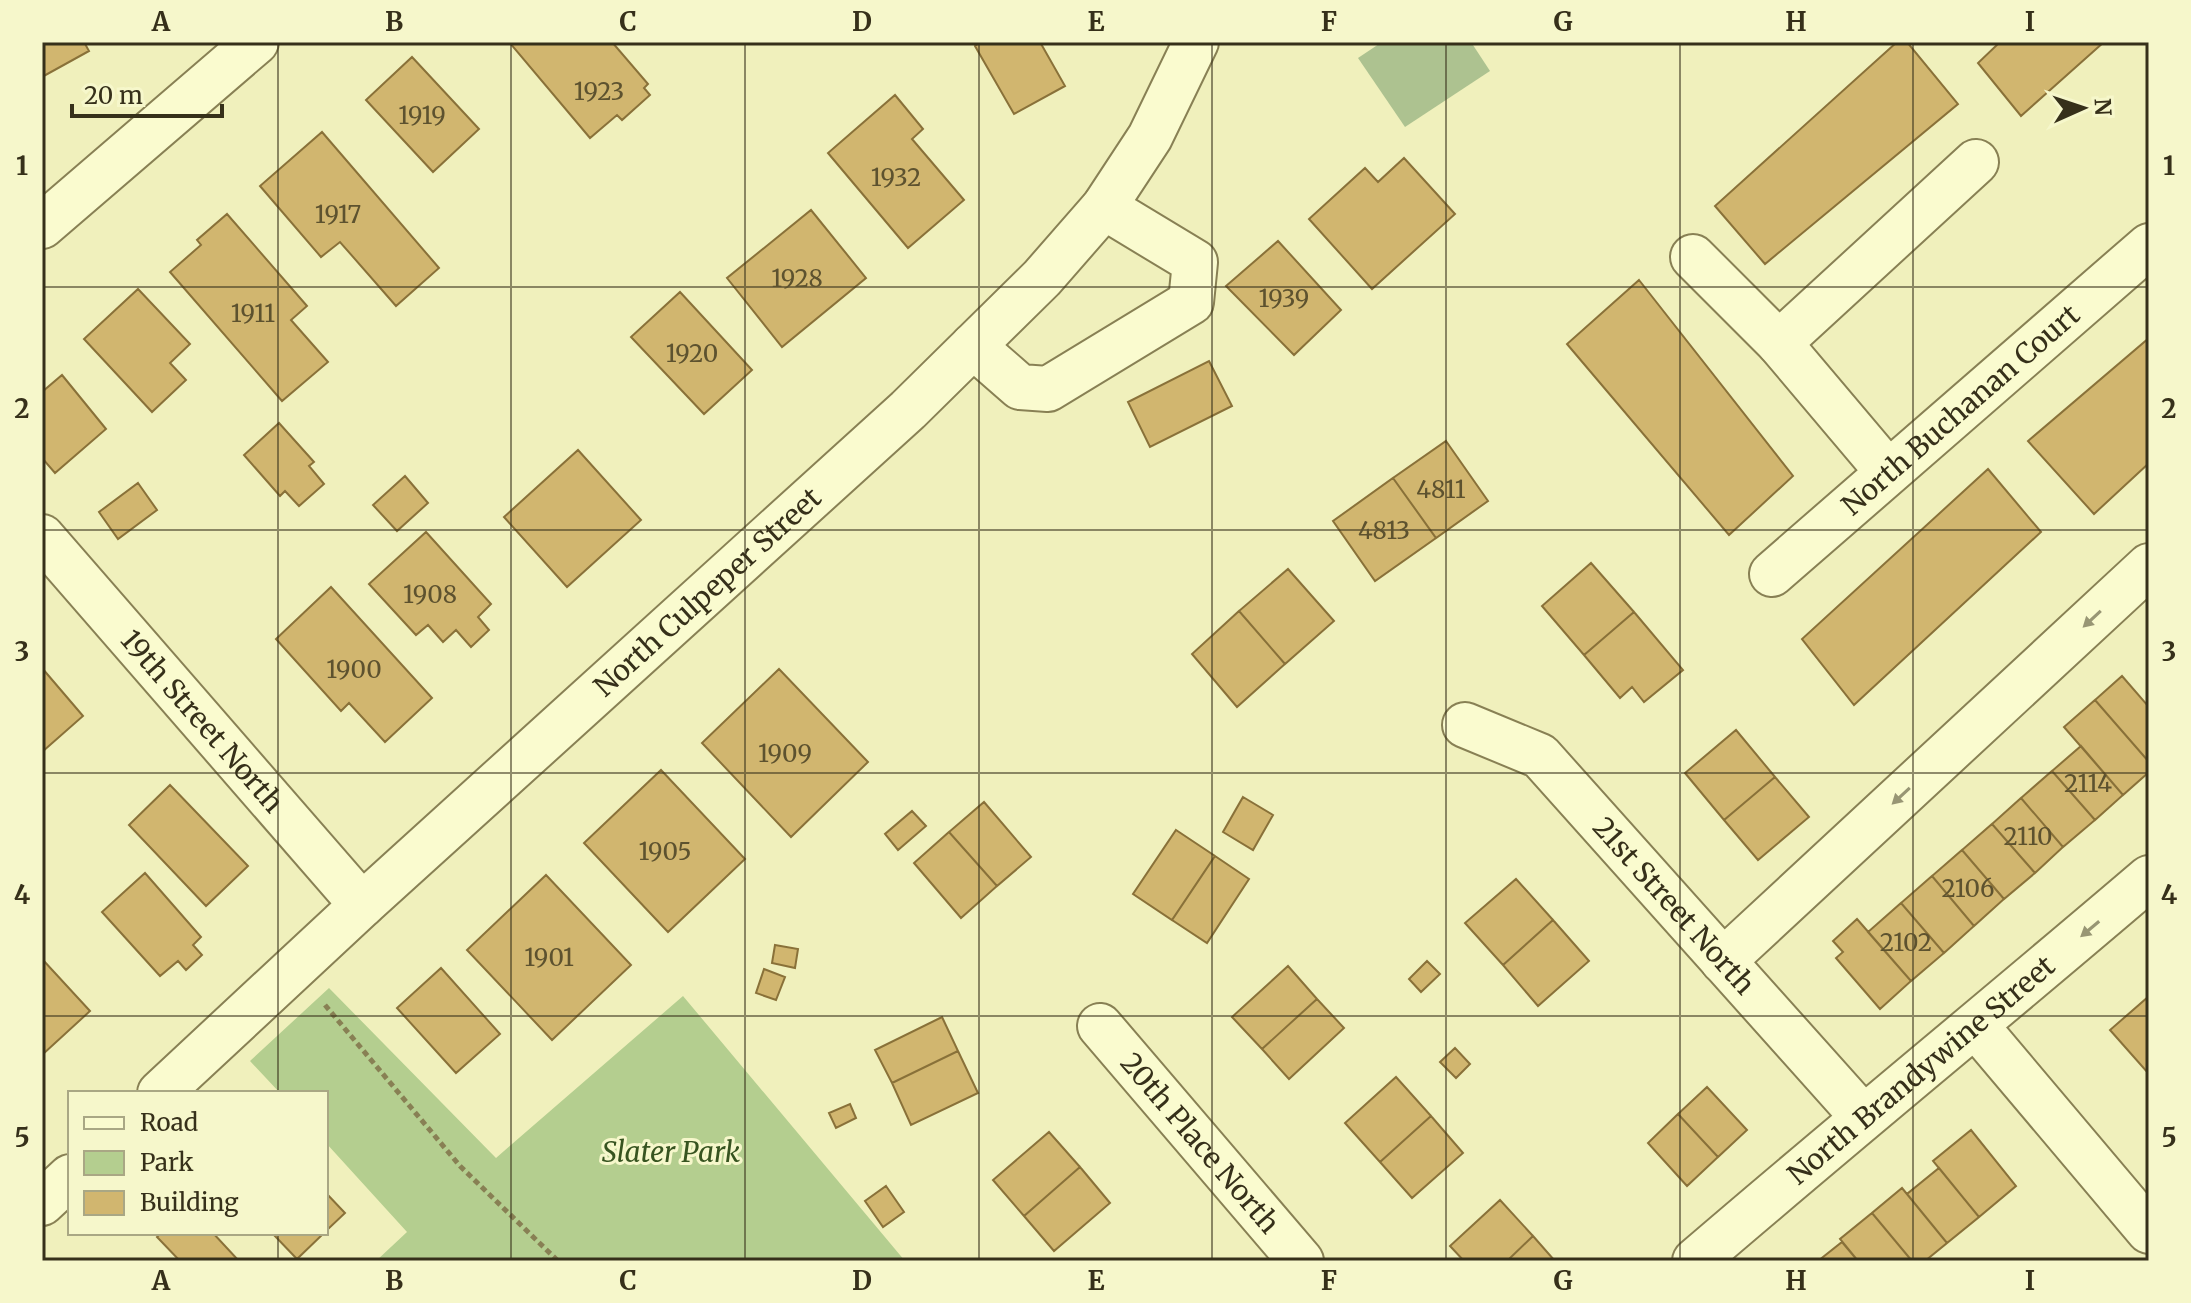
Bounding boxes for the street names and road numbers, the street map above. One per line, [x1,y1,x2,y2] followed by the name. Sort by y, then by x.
[1834,297,2087,523] street label: North Buchanan Court
[586,480,828,704] street label: North Culpeper Street
[113,622,291,820] street label: 19th Street North
[1585,809,1763,1002] street label: 21st Street North
[1780,948,2062,1192] street label: North Brandywine Street
[1113,1045,1287,1241] street label: 20th Place North

